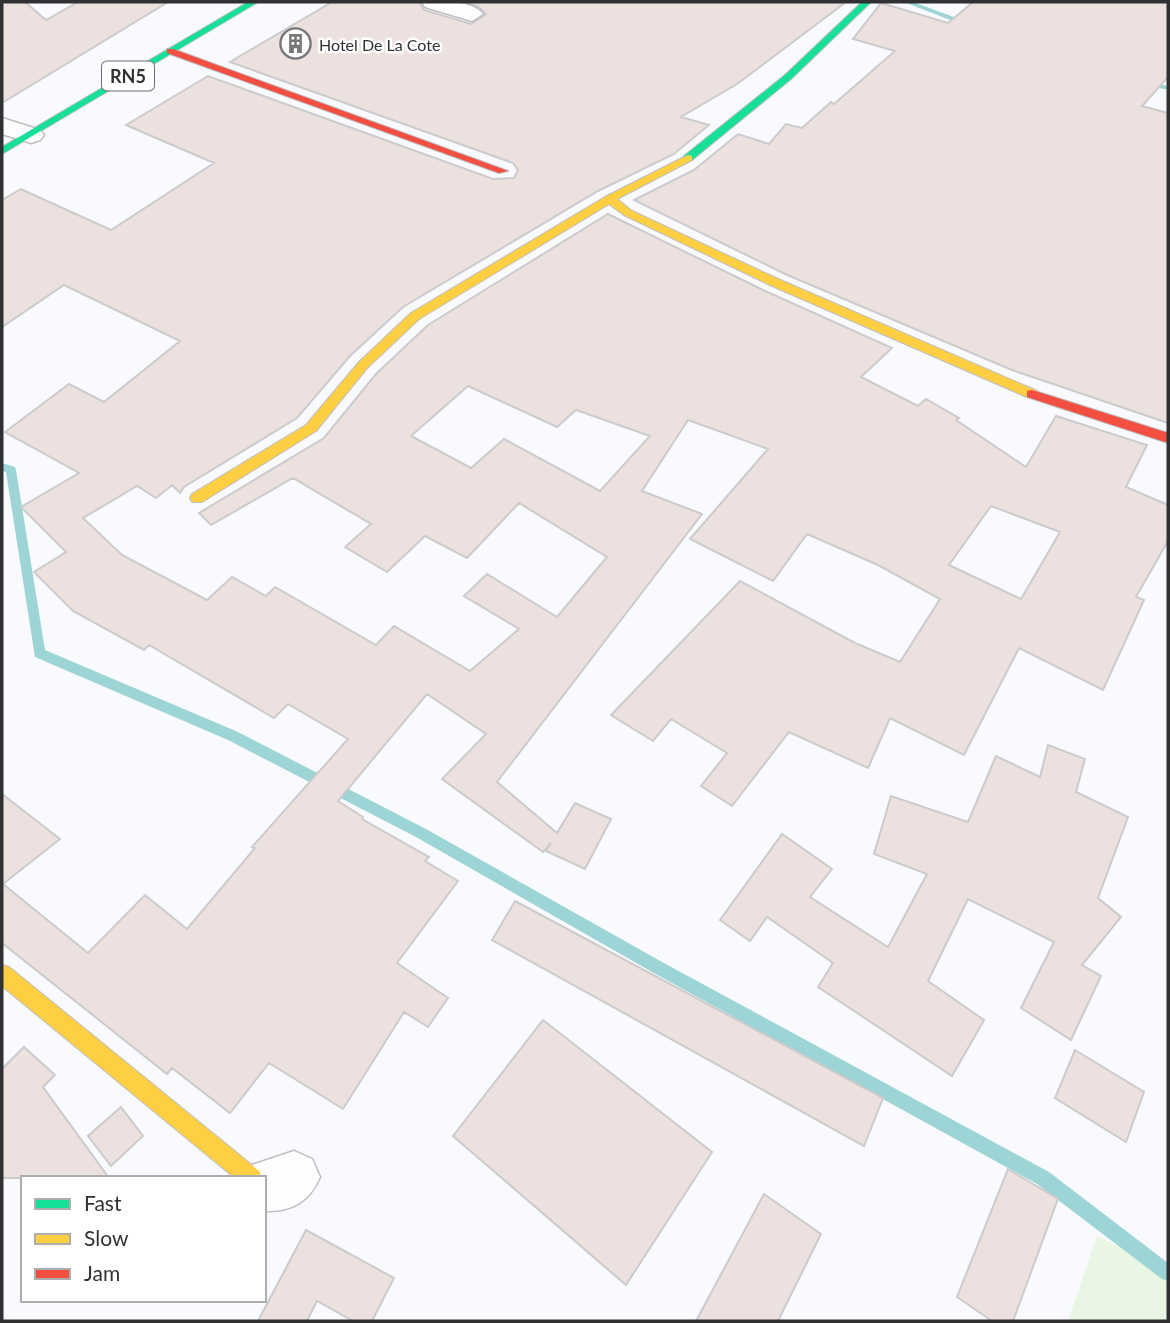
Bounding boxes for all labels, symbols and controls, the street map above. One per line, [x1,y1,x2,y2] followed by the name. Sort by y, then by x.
[279,27,313,61] building icon: Hotel De La Cote
[319,35,440,54] place label: Hotel De La Cote
[102,62,154,90] road number: RN5
[21,1176,266,1302] legend
[84,1190,122,1215] text: Fast
[84,1225,129,1250] text: Slow
[84,1260,120,1285] text: Jam

